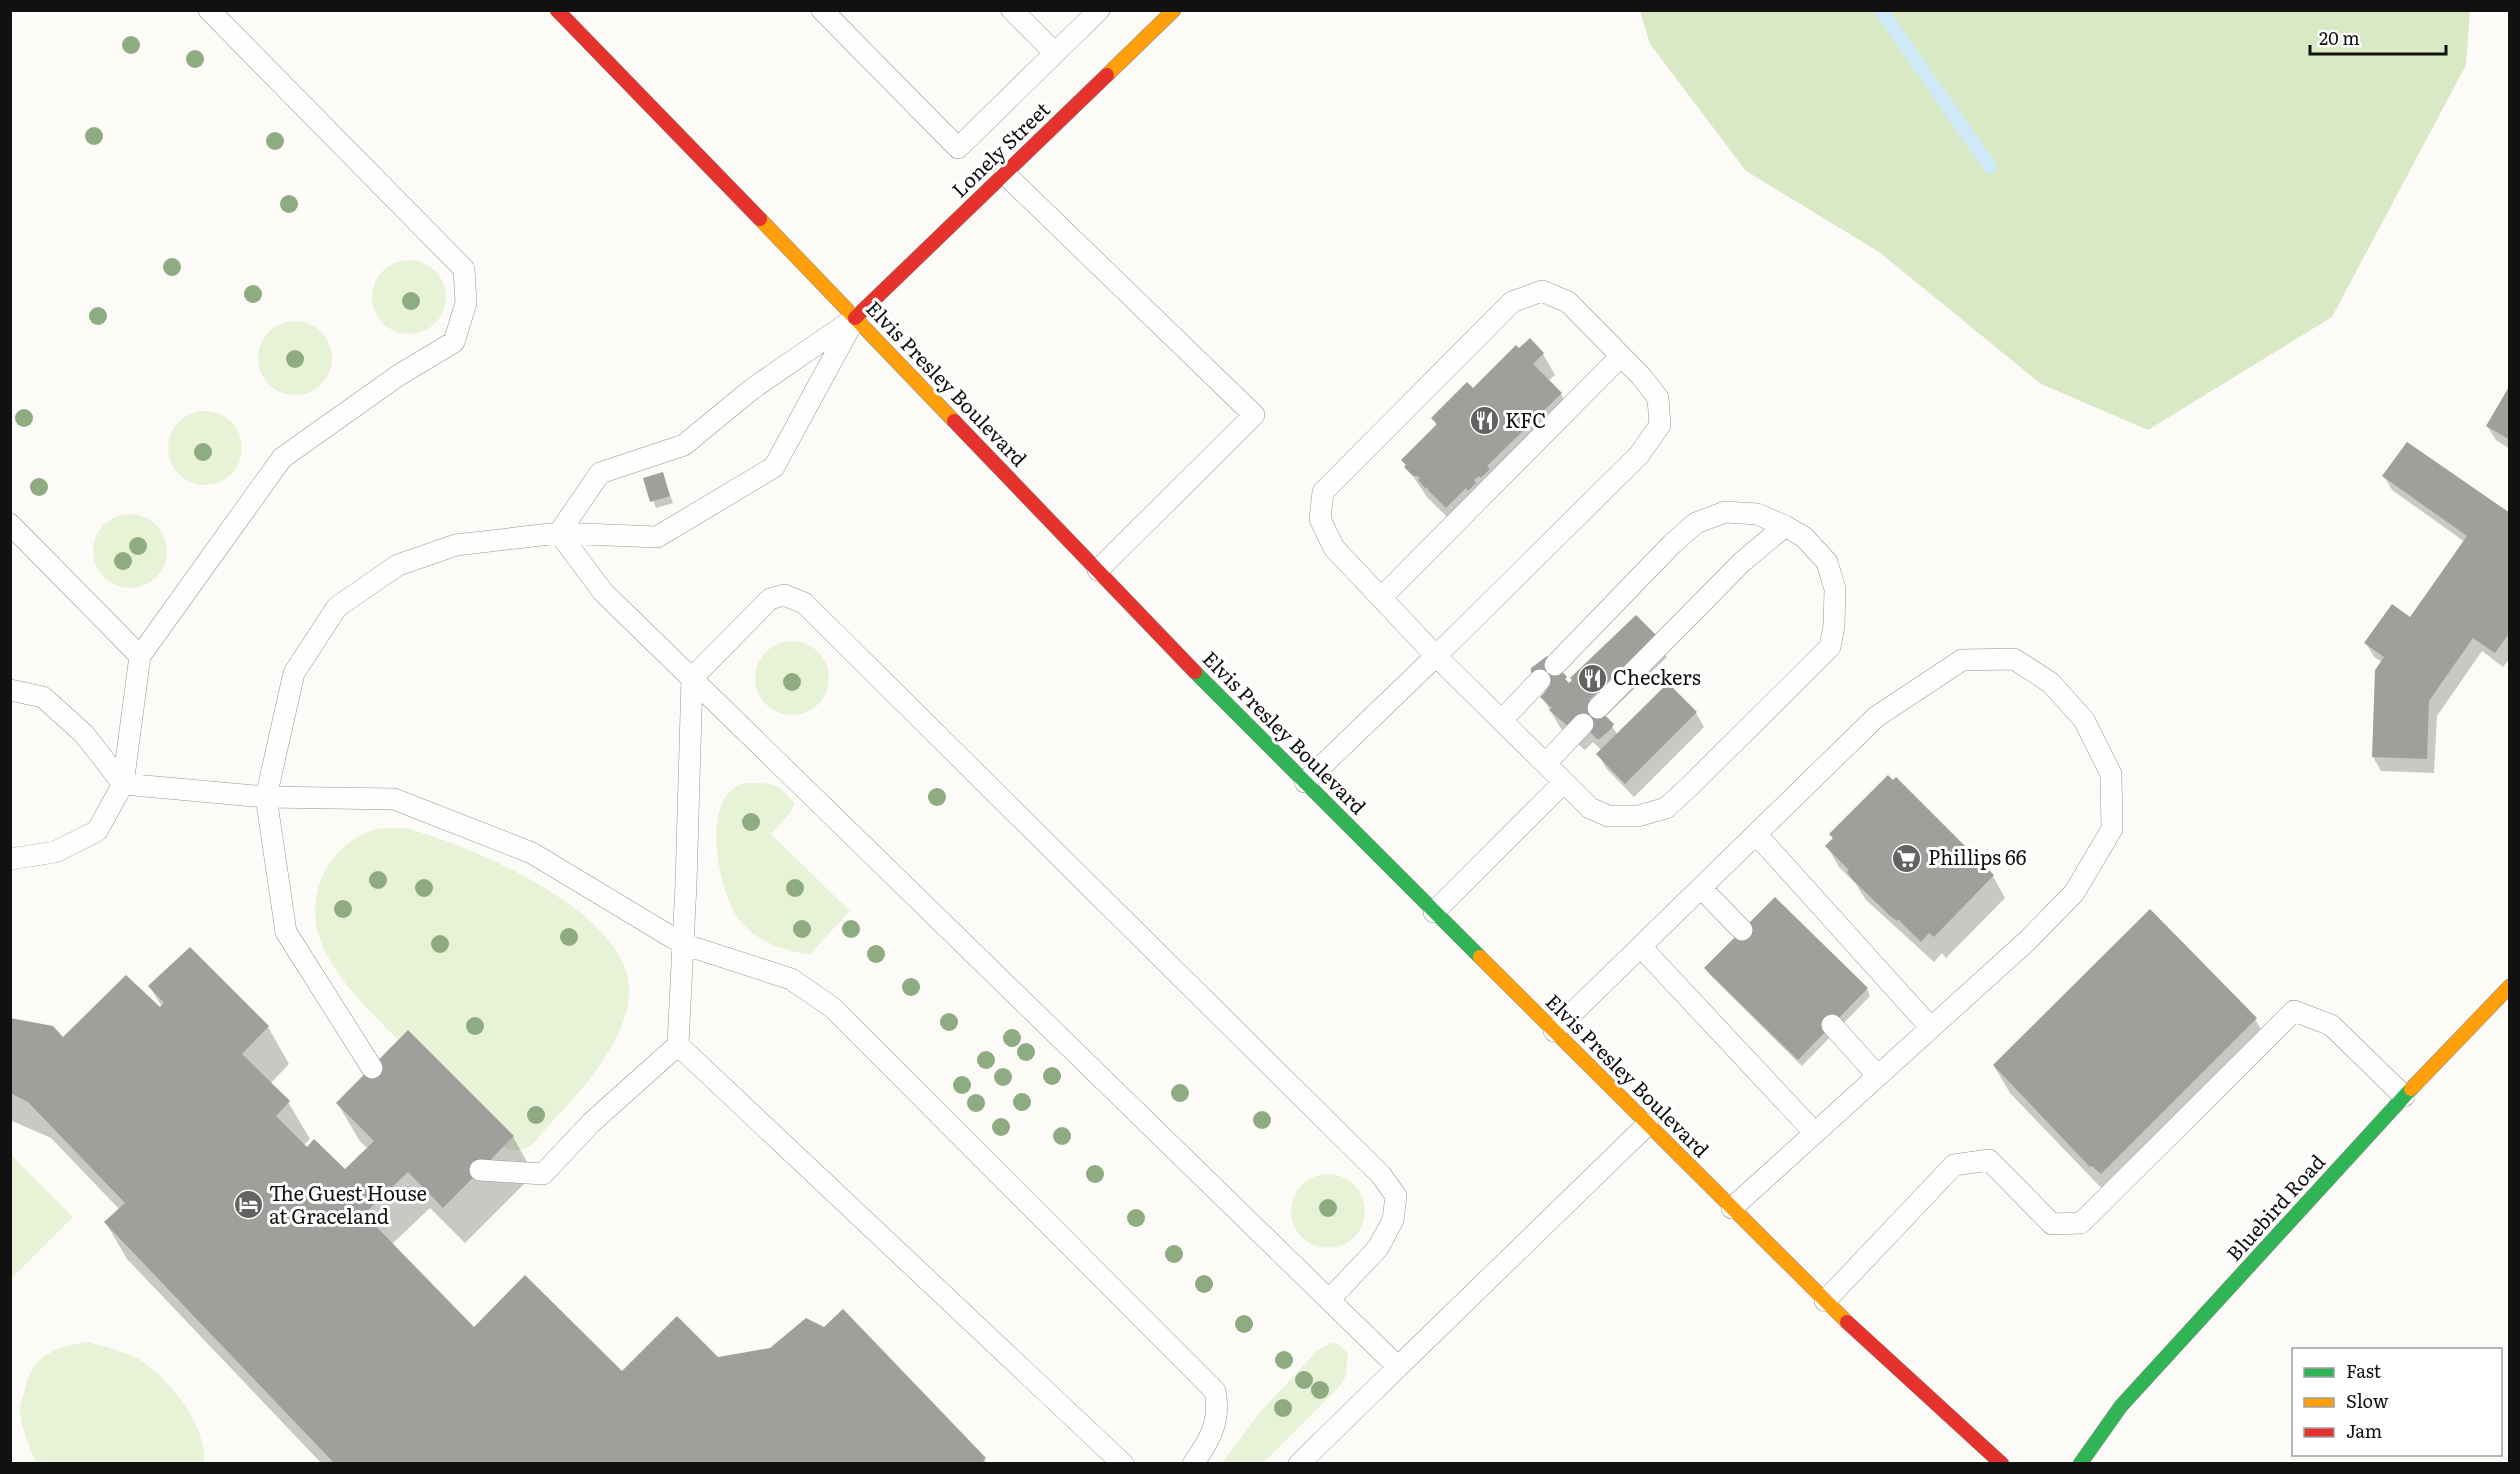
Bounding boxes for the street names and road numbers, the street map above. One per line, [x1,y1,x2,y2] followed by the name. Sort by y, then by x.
[944,94,1055,203] street label: Lonely Street
[860,293,1035,472] street label: Elvis Presley Boulevard
[1197,643,1374,820] street label: Elvis Presley Boulevard
[1540,986,1717,1163] street label: Elvis Presley Boulevard
[2218,1147,2331,1267] street label: Bluebird Road

